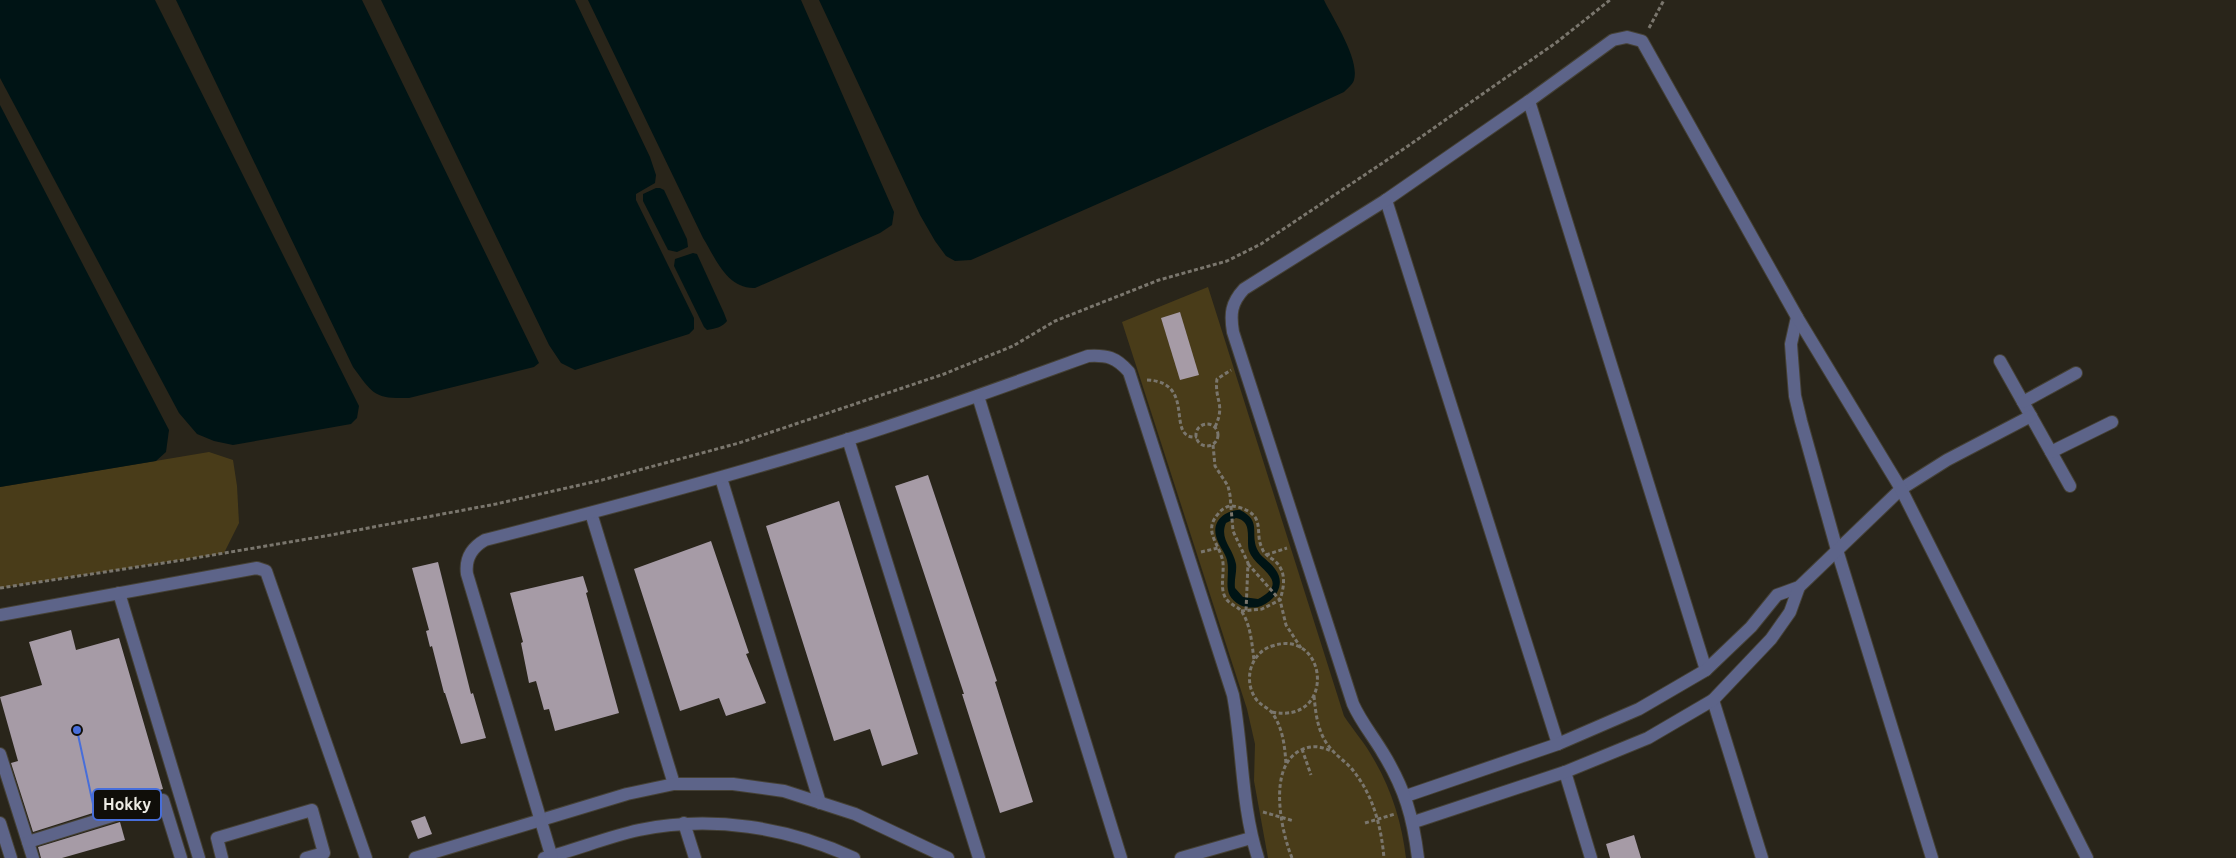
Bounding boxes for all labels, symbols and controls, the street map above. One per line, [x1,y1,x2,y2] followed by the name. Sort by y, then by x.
[93,789,161,820] callout: Hokky
[103,795,151,813] text: Hokky

